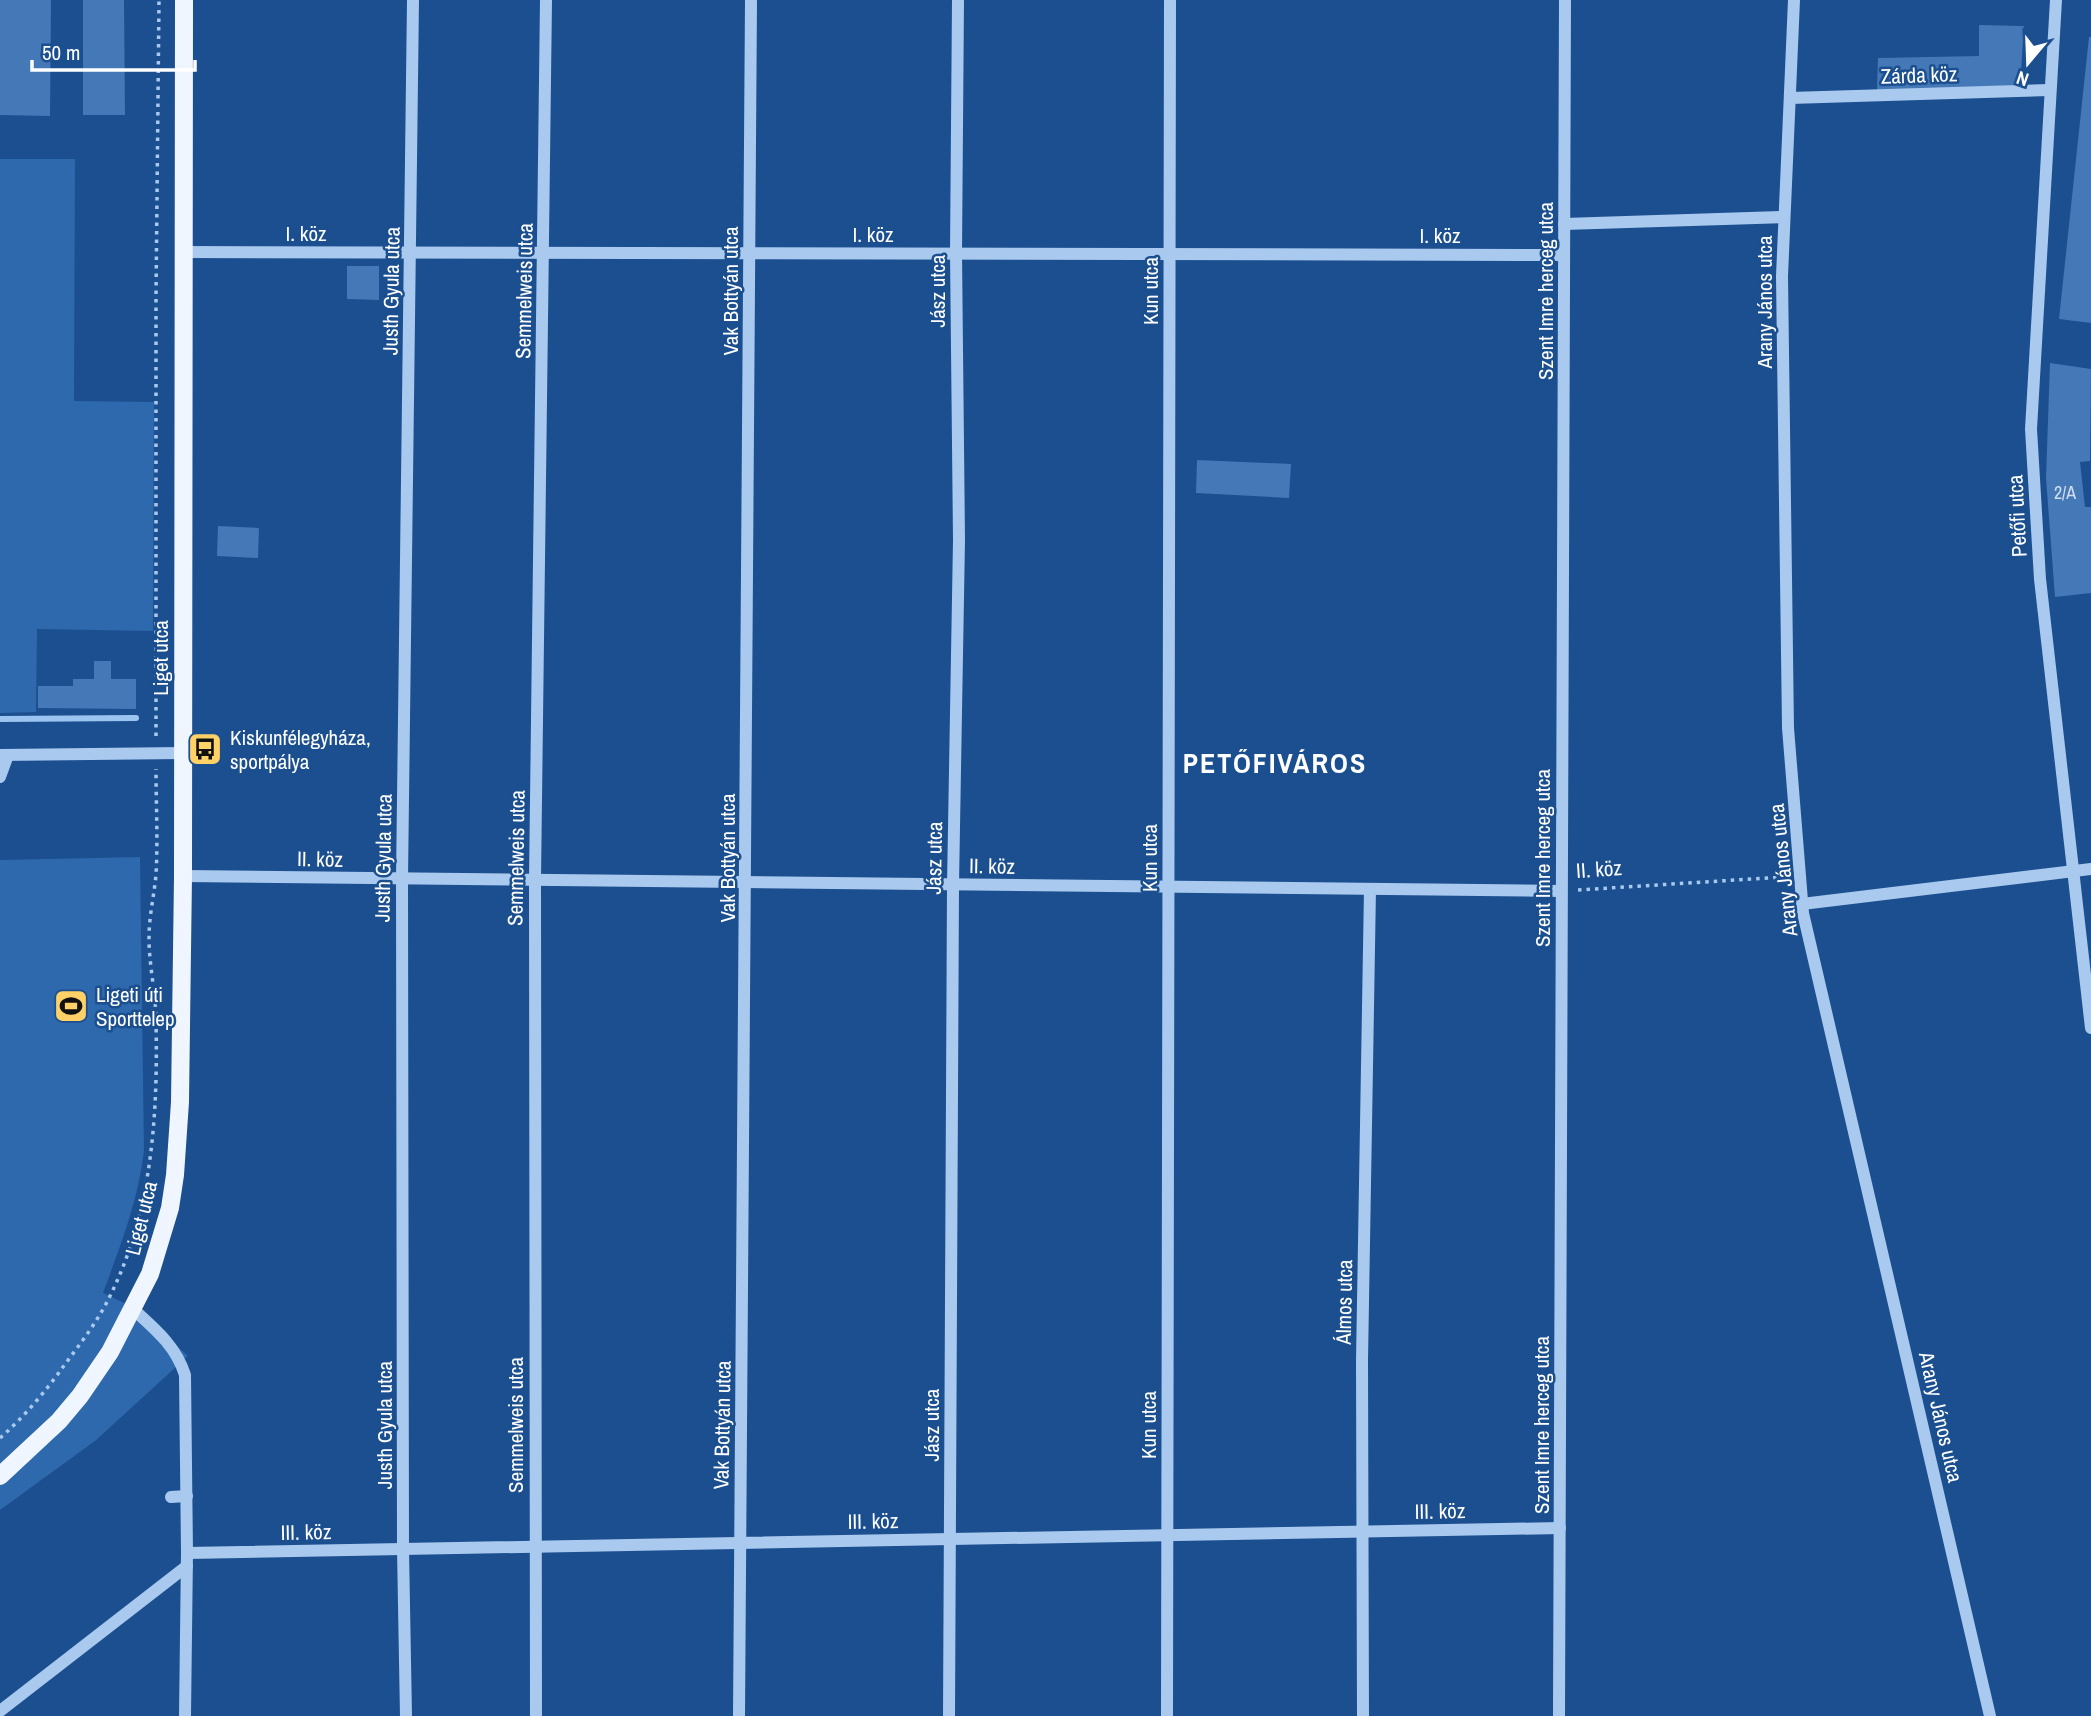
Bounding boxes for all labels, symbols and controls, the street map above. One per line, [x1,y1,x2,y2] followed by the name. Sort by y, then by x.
[32,28,194,72] scale bar
[1993,28,2063,98] north arrow
[42,38,80,67] text: 50 m
[1880,59,1958,91] street label: Zárda köz
[2013,65,2032,93] text: N
[1531,202,1560,380] street label: Szent Imre herceg utca
[285,219,327,248] street label: I. köz
[852,220,894,249] street label: I. köz
[1419,221,1461,250] street label: I. köz
[508,222,540,359] street label: Semmelweis utca
[375,226,407,355] street label: Justh Gyula utca
[716,226,745,355] street label: Vak Bottyán utca
[1750,235,1779,370] street label: Arany János utca
[923,254,952,327] street label: Jász utca
[1136,257,1165,325] street label: Kun utca
[2000,474,2034,558] street label: Petőfi utca
[2054,480,2076,505] house number: 2/A
[146,620,175,696] street label: Liget utca
[230,723,371,776] place label: Kiskunfélegyháza, sportpálya
[186,730,224,768] bus stop icon: Kiskunfélegyháza, sportpálya
[1183,744,1367,782] district label: PETŐFIVÁROS
[1528,769,1557,947] street label: Szent Imre herceg utca
[500,789,532,926] street label: Semmelweis utca
[367,793,399,922] street label: Justh Gyula utca
[713,793,742,922] street label: Vak Bottyán utca
[1762,802,1804,939] street label: Arany János utca
[919,821,949,895] street label: Jász utca
[1135,824,1164,892] street label: Kun utca
[297,844,344,874] street label: II. köz
[969,851,1016,881] street label: II. köz
[1575,853,1623,885] street label: II. köz
[96,980,175,1033] place label: Ligeti úti Sporttelep
[52,987,90,1025] sports icon: Ligeti úti Sporttelep
[118,1177,164,1258] street label: Liget utca
[1329,1259,1359,1346] street label: Álmos utca
[1527,1336,1556,1514] street label: Szent Imre herceg utca
[1912,1348,1970,1485] street label: Arany János utca
[501,1357,530,1493] street label: Semmelweis utca
[370,1360,399,1489] street label: Justh Gyula utca
[706,1360,738,1490] street label: Vak Bottyán utca
[917,1388,946,1461] street label: Jász utca
[1134,1391,1163,1459] street label: Kun utca
[1414,1496,1466,1526] street label: III. köz
[847,1506,899,1536] street label: III. köz
[280,1517,332,1547] street label: III. köz

